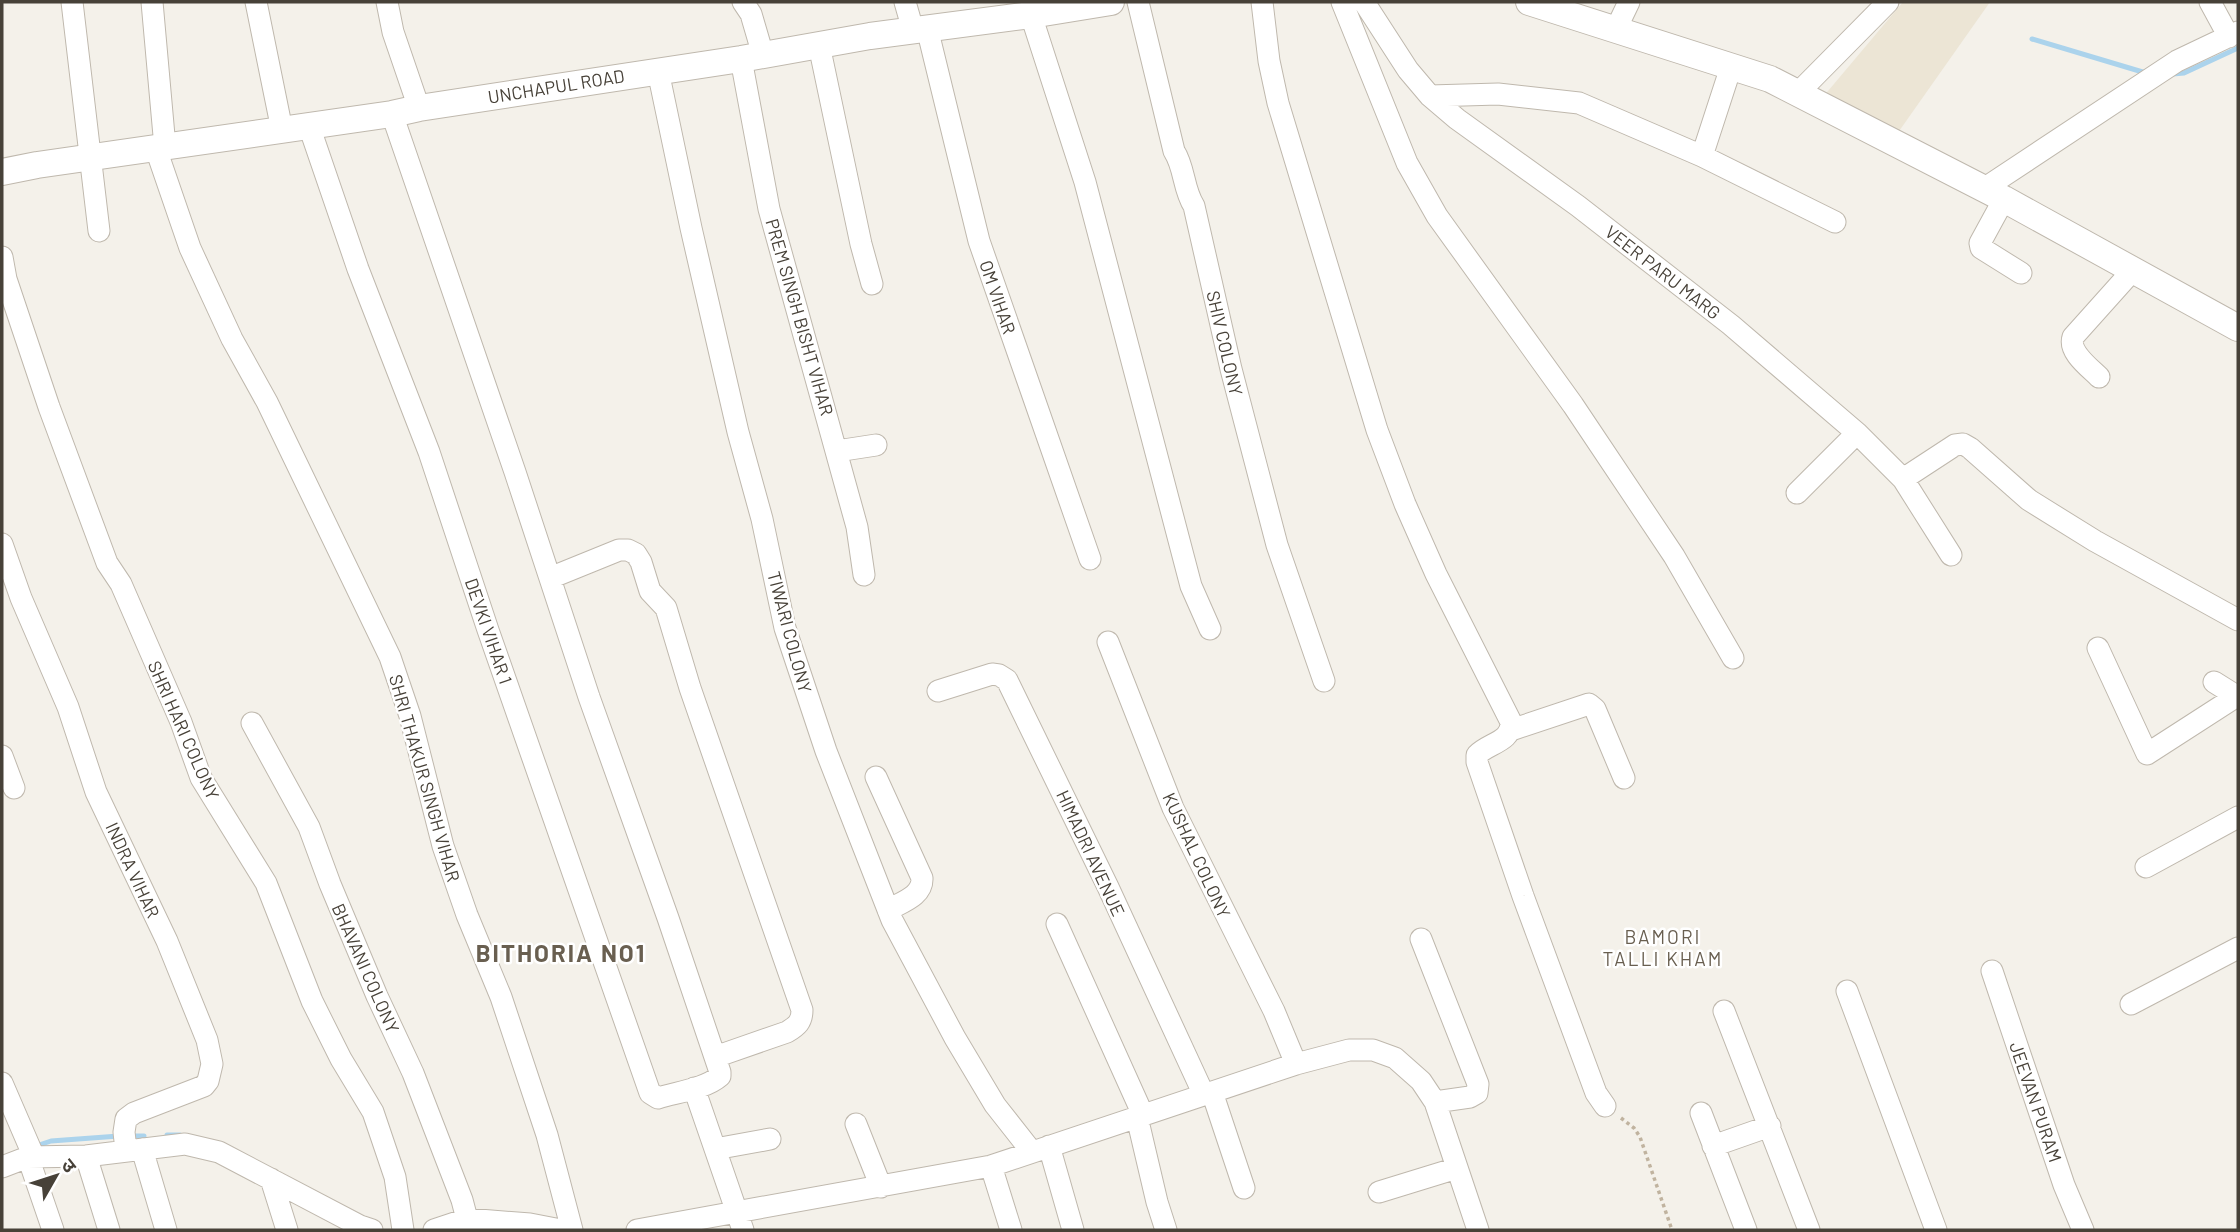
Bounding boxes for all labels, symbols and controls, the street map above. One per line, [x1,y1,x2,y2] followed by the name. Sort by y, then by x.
[486,64,626,108] street label: UNCHAPUL ROAD
[761,216,839,418] street label: PREM SINGH BISHT VIHAR
[1601,220,1725,324] street label: VEER PARU MARG
[975,257,1021,337] street label: OM VIHAR
[1202,288,1248,398] street label: SHIV COLONY
[763,569,817,695] street label: TIWARI COLONY
[461,575,517,687] street label: DEVKI VIHAR 1
[144,657,224,803] street label: SHRI HARI COLONY
[385,672,465,884] street label: SHRI THAKUR SINGH VIHAR
[1052,786,1130,920] street label: HIMADRI AVENUE
[1158,789,1236,921] street label: KUSHAL COLONY
[101,819,165,921] street label: INDRA VIHAR
[328,900,404,1036] street label: BHAVANI COLONY
[1603,925,1723,970] district label: BAMORI TALLI KHAM
[476,938,646,967] district label: BITHORIA NO1
[2005,1039,2067,1165] street label: JEEVAN PURAM
[21,1141,91,1211] north arrow
[57,1153,83,1177] text: उ

